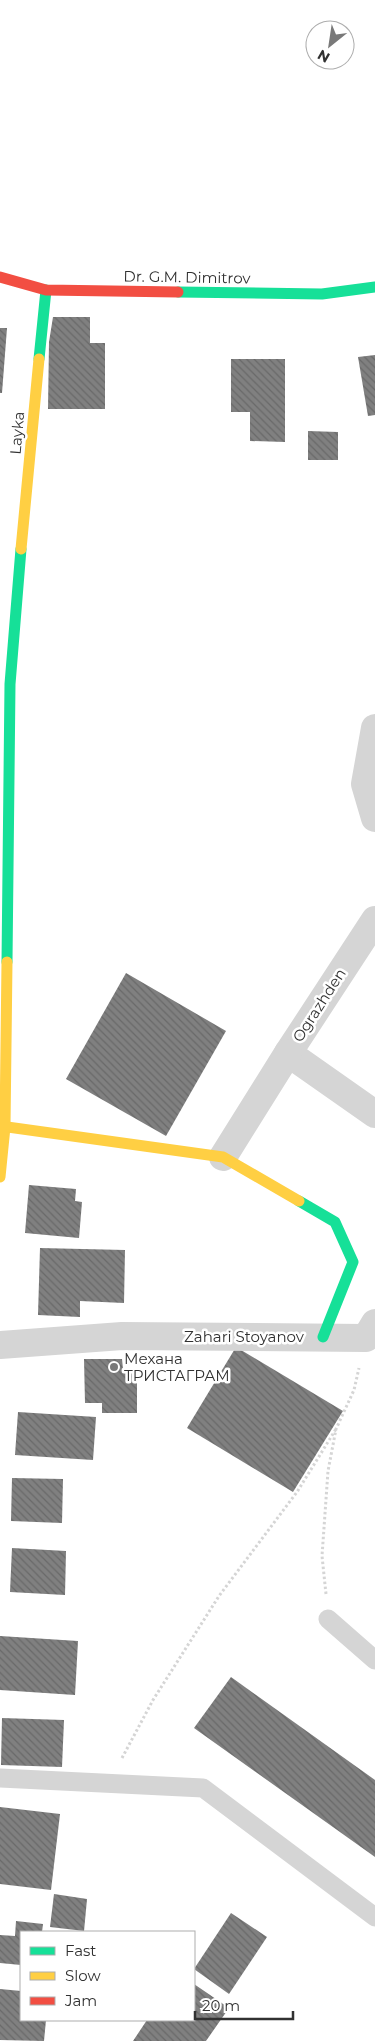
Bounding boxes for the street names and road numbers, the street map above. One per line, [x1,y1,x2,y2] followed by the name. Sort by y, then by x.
[123,266,252,288] street label: Dr. G.M. Dimitrov
[6,411,28,455] street label: Layka
[288,964,350,1046] street label: Ograzhden
[184,1327,305,1346] street label: Zahari Stoyanov

